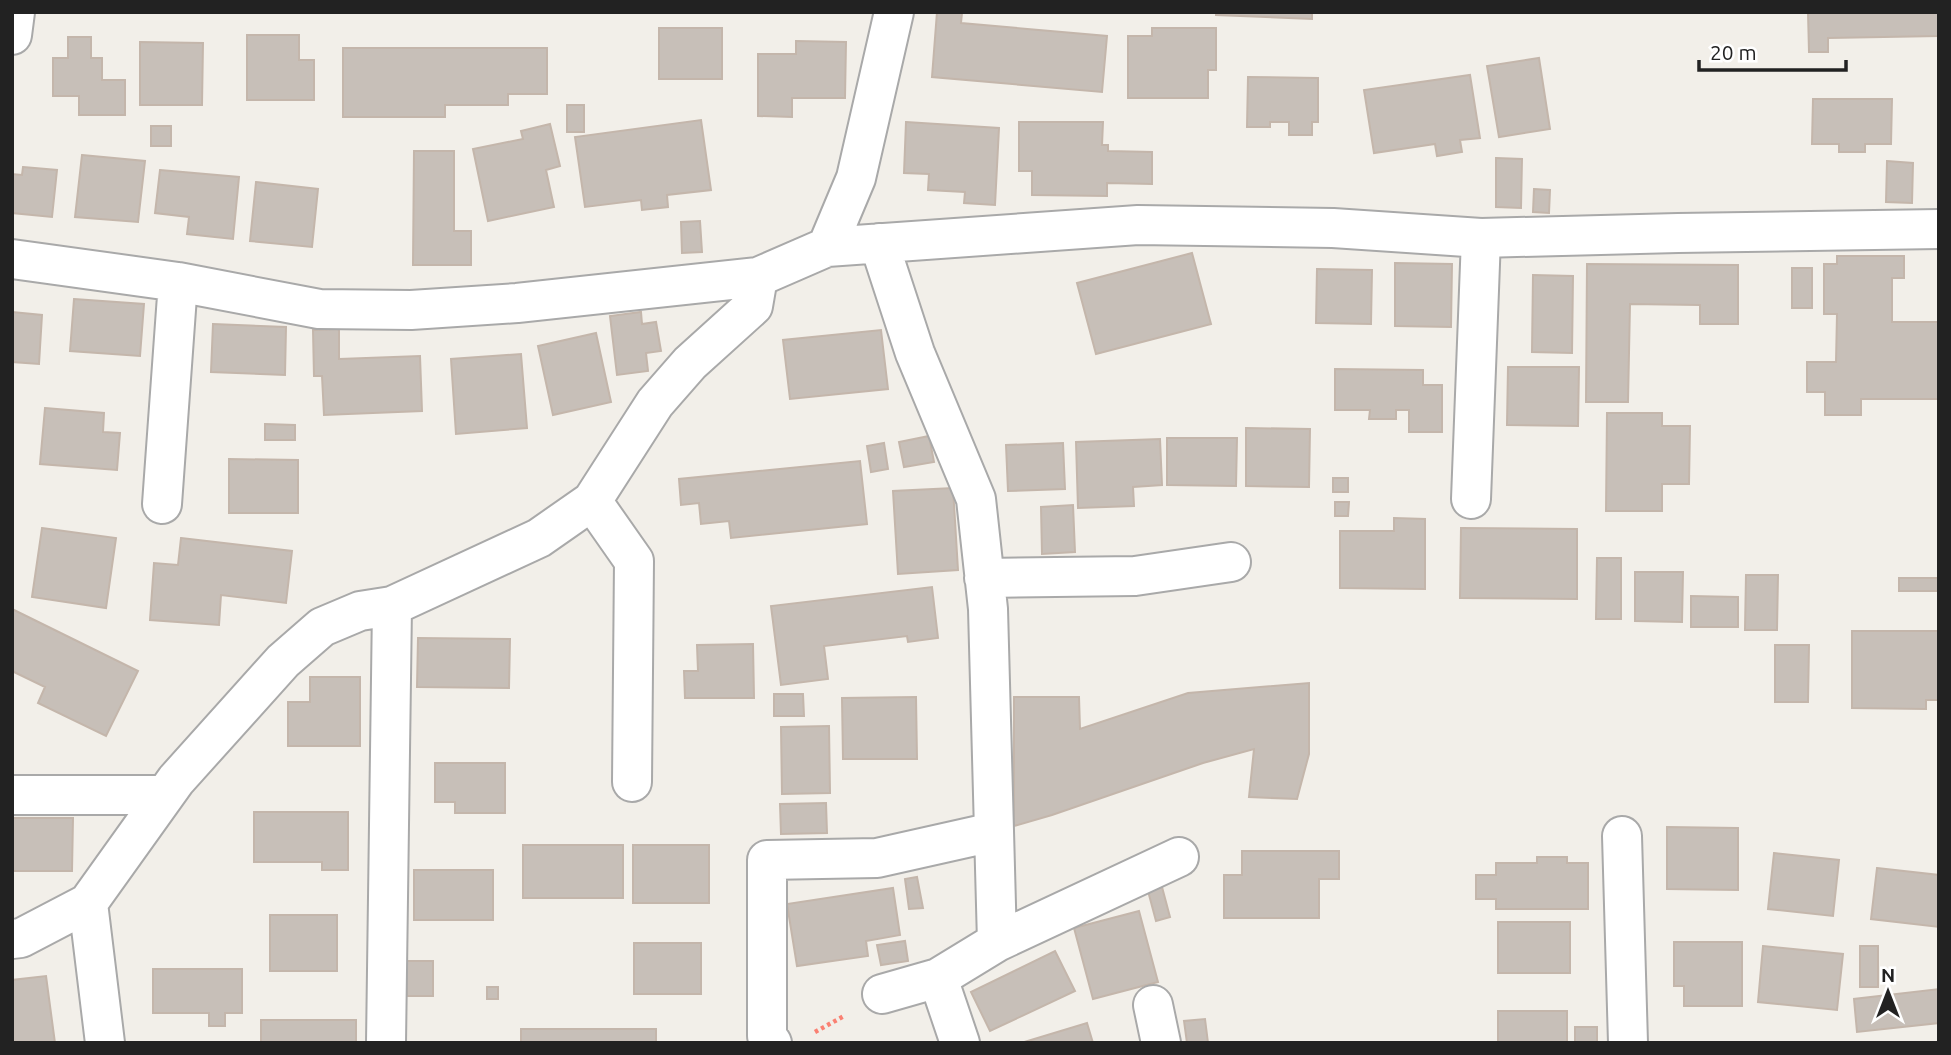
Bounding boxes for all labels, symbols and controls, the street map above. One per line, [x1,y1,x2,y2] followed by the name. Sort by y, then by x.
[1699,28,1846,72] scale bar
[1710,40,1757,64] text: 20 m
[1853,957,1923,1027] north arrow
[1881,964,1895,986] text: N

